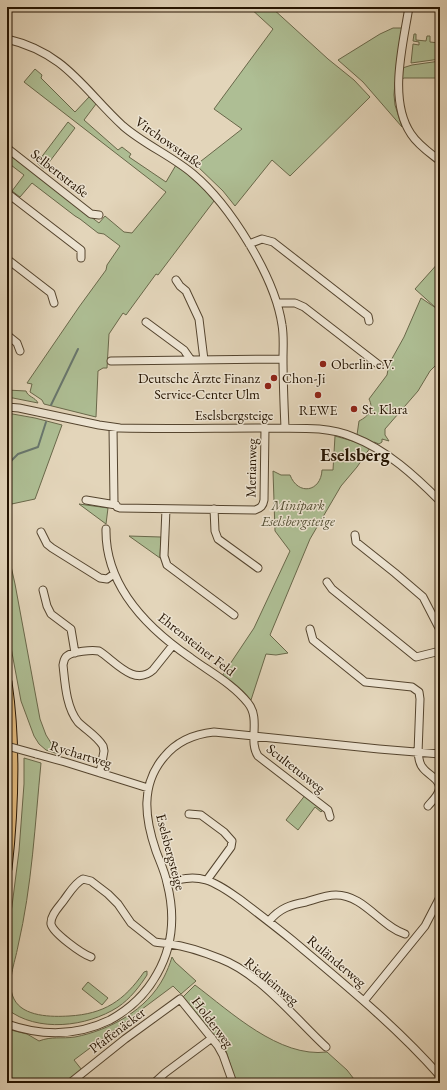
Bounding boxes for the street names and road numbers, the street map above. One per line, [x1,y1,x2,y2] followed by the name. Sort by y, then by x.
[132,112,207,172] street label: Virchowstraße
[27,145,93,202] street label: Selbertstraße
[195,406,274,424] street label: Eselsbergsteige
[241,437,261,498] street label: Merianweg
[155,608,240,680] street label: Ehrensteiner Feld
[48,736,115,772] street label: Rychartweg
[263,739,330,797] street label: Scultetusweg
[152,812,190,893] street label: Eselsbergsteige
[304,931,371,992] street label: Ruländerweg
[241,953,304,1010] street label: Riedleinweg
[188,993,239,1052] street label: Holderweg
[85,1003,149,1057] street label: Pfaffenäcker

